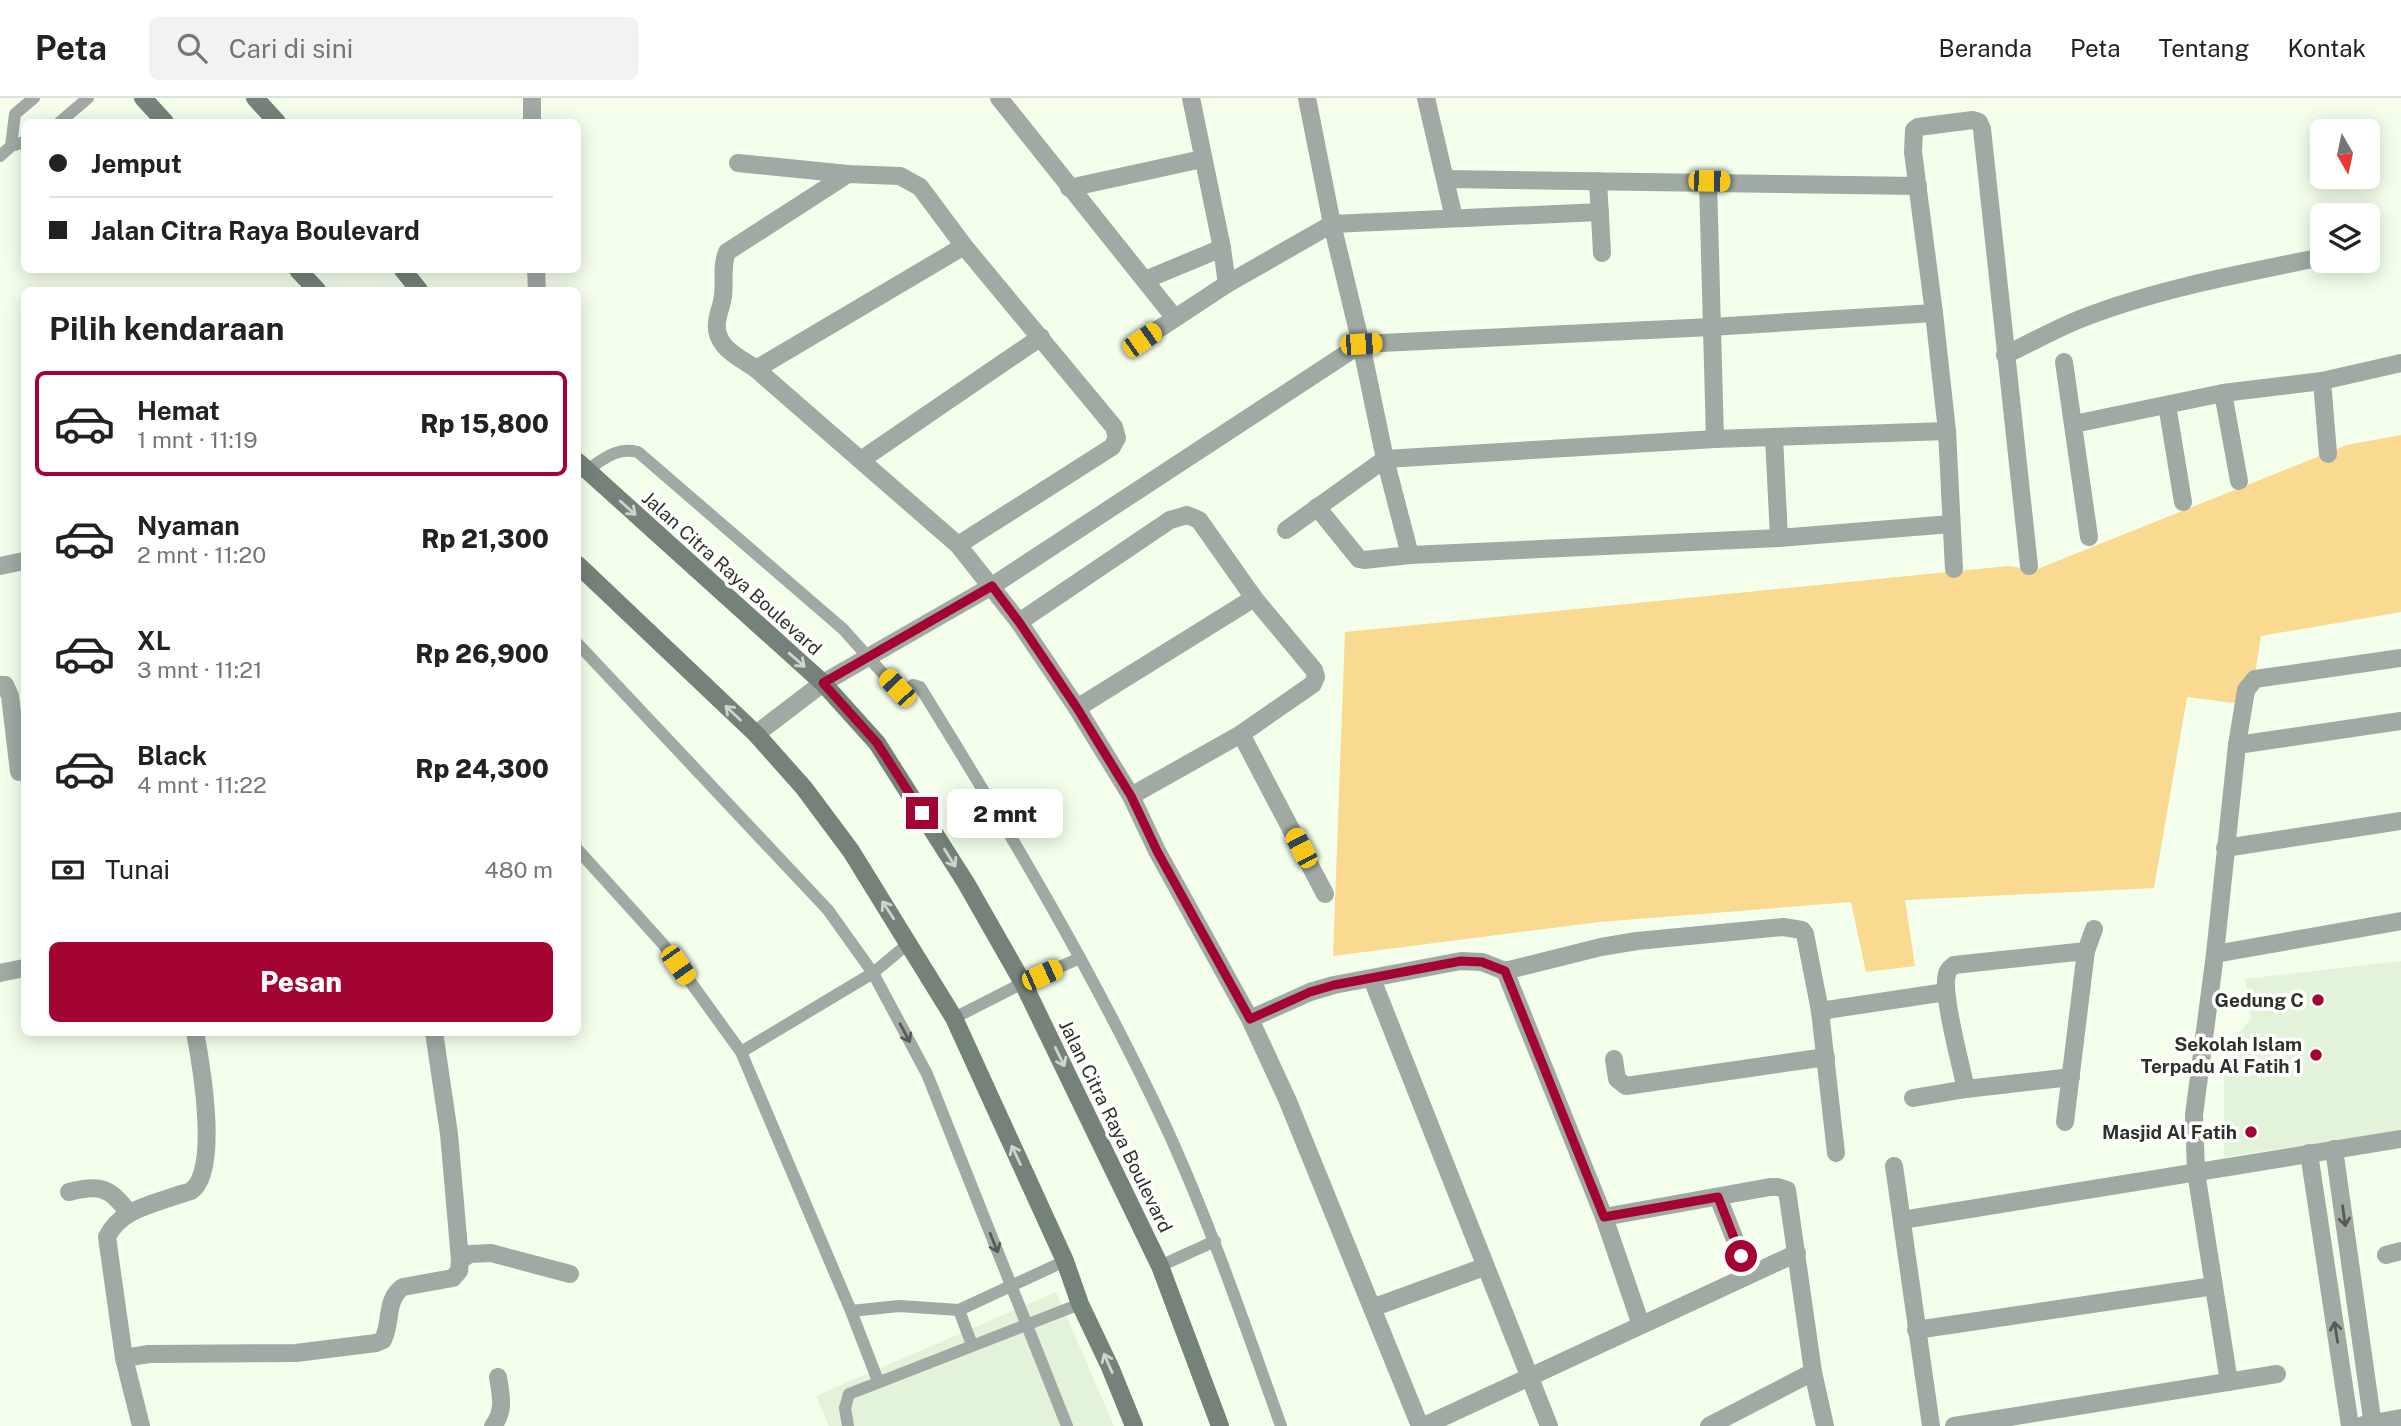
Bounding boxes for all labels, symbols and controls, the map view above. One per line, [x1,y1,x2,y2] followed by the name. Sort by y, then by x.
[149,17,639,80] search box
[35,29,107,67] text: Peta
[173,29,211,67] icon: search
[229,33,353,64] text: Cari di sini
[1938,34,2032,62] text: Beranda
[2070,34,2121,62] text: Peta
[2159,34,2249,62] text: Tentang
[2287,34,2366,62] text: Kontak
[2310,119,2380,189] north arrow
[2310,119,2380,273] map controls
[91,148,182,179] text: Jemput
[1688,170,1731,192] car
[2310,203,2380,273] button: layers
[91,215,420,246] text: Jalan Citra Raya Boulevard
[49,310,284,347] text: Pilih kendaraan
[1119,319,1166,361] car
[1340,332,1383,356] car
[53,392,116,455] icon: car
[137,395,220,426] text: Hemat
[420,408,549,439] text: Rp 15,800
[137,426,258,453] text: 1 mnt · 11:19
[638,487,826,659] street label: Jalan Citra Raya Boulevard
[619,500,637,516] one-way arrow
[53,507,116,570] icon: car
[137,510,240,541] text: Nyaman
[421,523,549,554] text: Rp 21,300
[137,541,266,568] text: 2 mnt · 11:20
[53,622,116,685] icon: car
[137,625,171,656] text: XL
[415,638,549,669] text: Rp 26,900
[787,652,805,668] one-way arrow
[137,656,262,683] text: 3 mnt · 11:21
[875,665,920,711] car
[725,704,742,721] one-way arrow
[53,737,116,800] icon: car
[137,740,207,771] text: Black
[415,753,549,784] text: Rp 24,300
[137,771,267,798] text: 4 mnt · 11:22
[946,788,1062,838] callout: 2 mnt
[906,797,938,829] route end
[973,800,1037,827] text: 2 mnt
[1282,825,1321,871] car
[944,848,958,868] one-way arrow
[49,851,87,889] icon: cash
[105,854,170,885] text: Tunai
[484,856,553,883] text: 480 m
[881,901,895,921] one-way arrow
[49,942,553,1022] button: Pesan
[658,942,699,988] car
[1019,957,1066,993] car
[2215,989,2304,1011] place label: Gedung C
[2310,992,2326,1008] marker: Gedung C
[1055,1016,1177,1236] street label: Jalan Citra Raya Boulevard
[898,1023,912,1043] one-way arrow
[2141,1033,2302,1077] place label: Sekolah Islam Terpadu Al Fatih 1
[1054,1046,1068,1067] one-way arrow
[2308,1047,2324,1063] marker: Sekolah Islam Terpadu Al Fatih 1
[2102,1121,2237,1143] place label: Masjid Al Fatih
[2243,1124,2259,1140] marker: Masjid Al Fatih
[1009,1145,1022,1166] one-way arrow
[2337,1204,2350,1227] one-way arrow
[988,1231,1001,1253] one-way arrow
[1725,1240,1757,1272] route start
[2329,1321,2342,1344] one-way arrow
[1101,1353,1114,1374] one-way arrow

